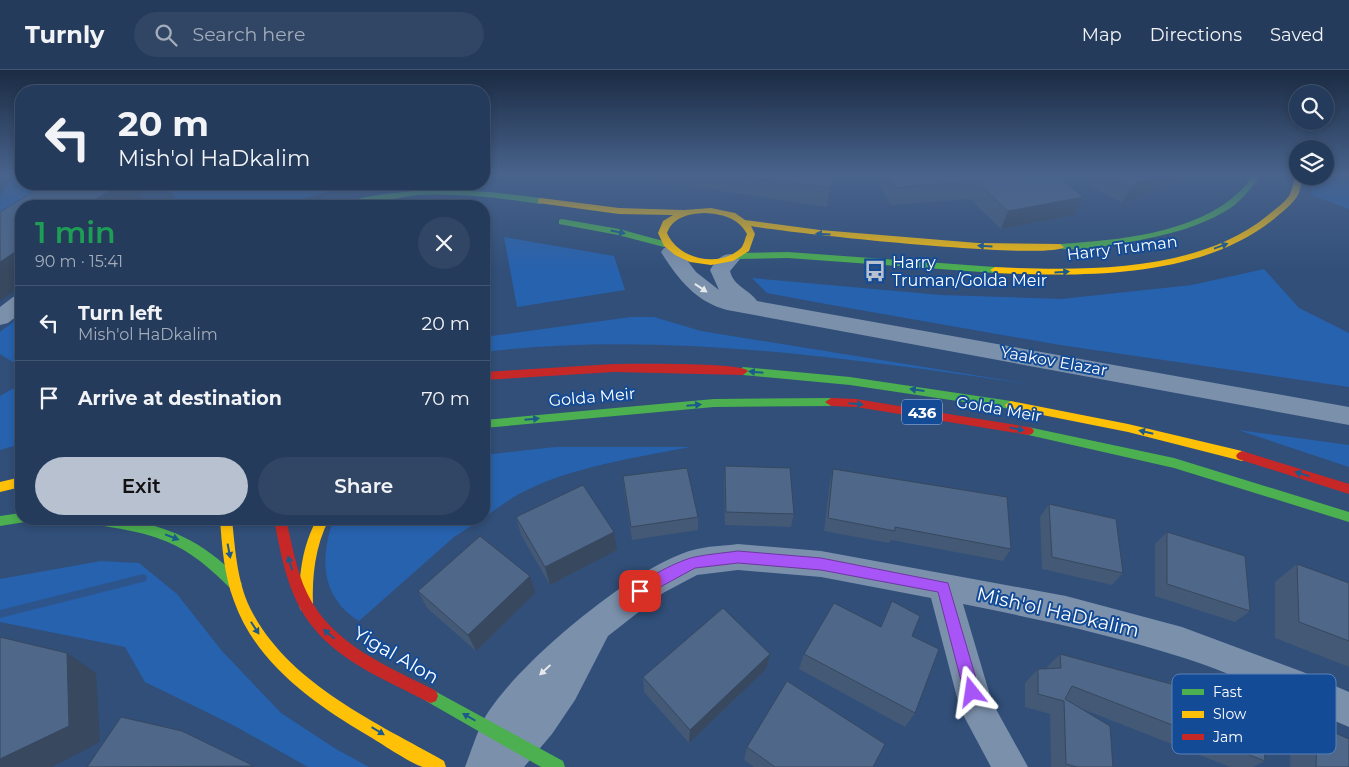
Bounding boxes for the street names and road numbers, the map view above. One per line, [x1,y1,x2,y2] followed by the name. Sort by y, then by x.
[1066,232,1178,264] street label: Harry Truman
[999,342,1109,380] street label: Yaakov Elazar
[548,384,636,410] street label: Golda Meir
[955,392,1043,426] street label: Golda Meir
[902,400,942,424] road number: 436
[975,582,1141,642] street label: Mish'ol HaDkalim
[349,621,443,689] street label: Yigal Alon

